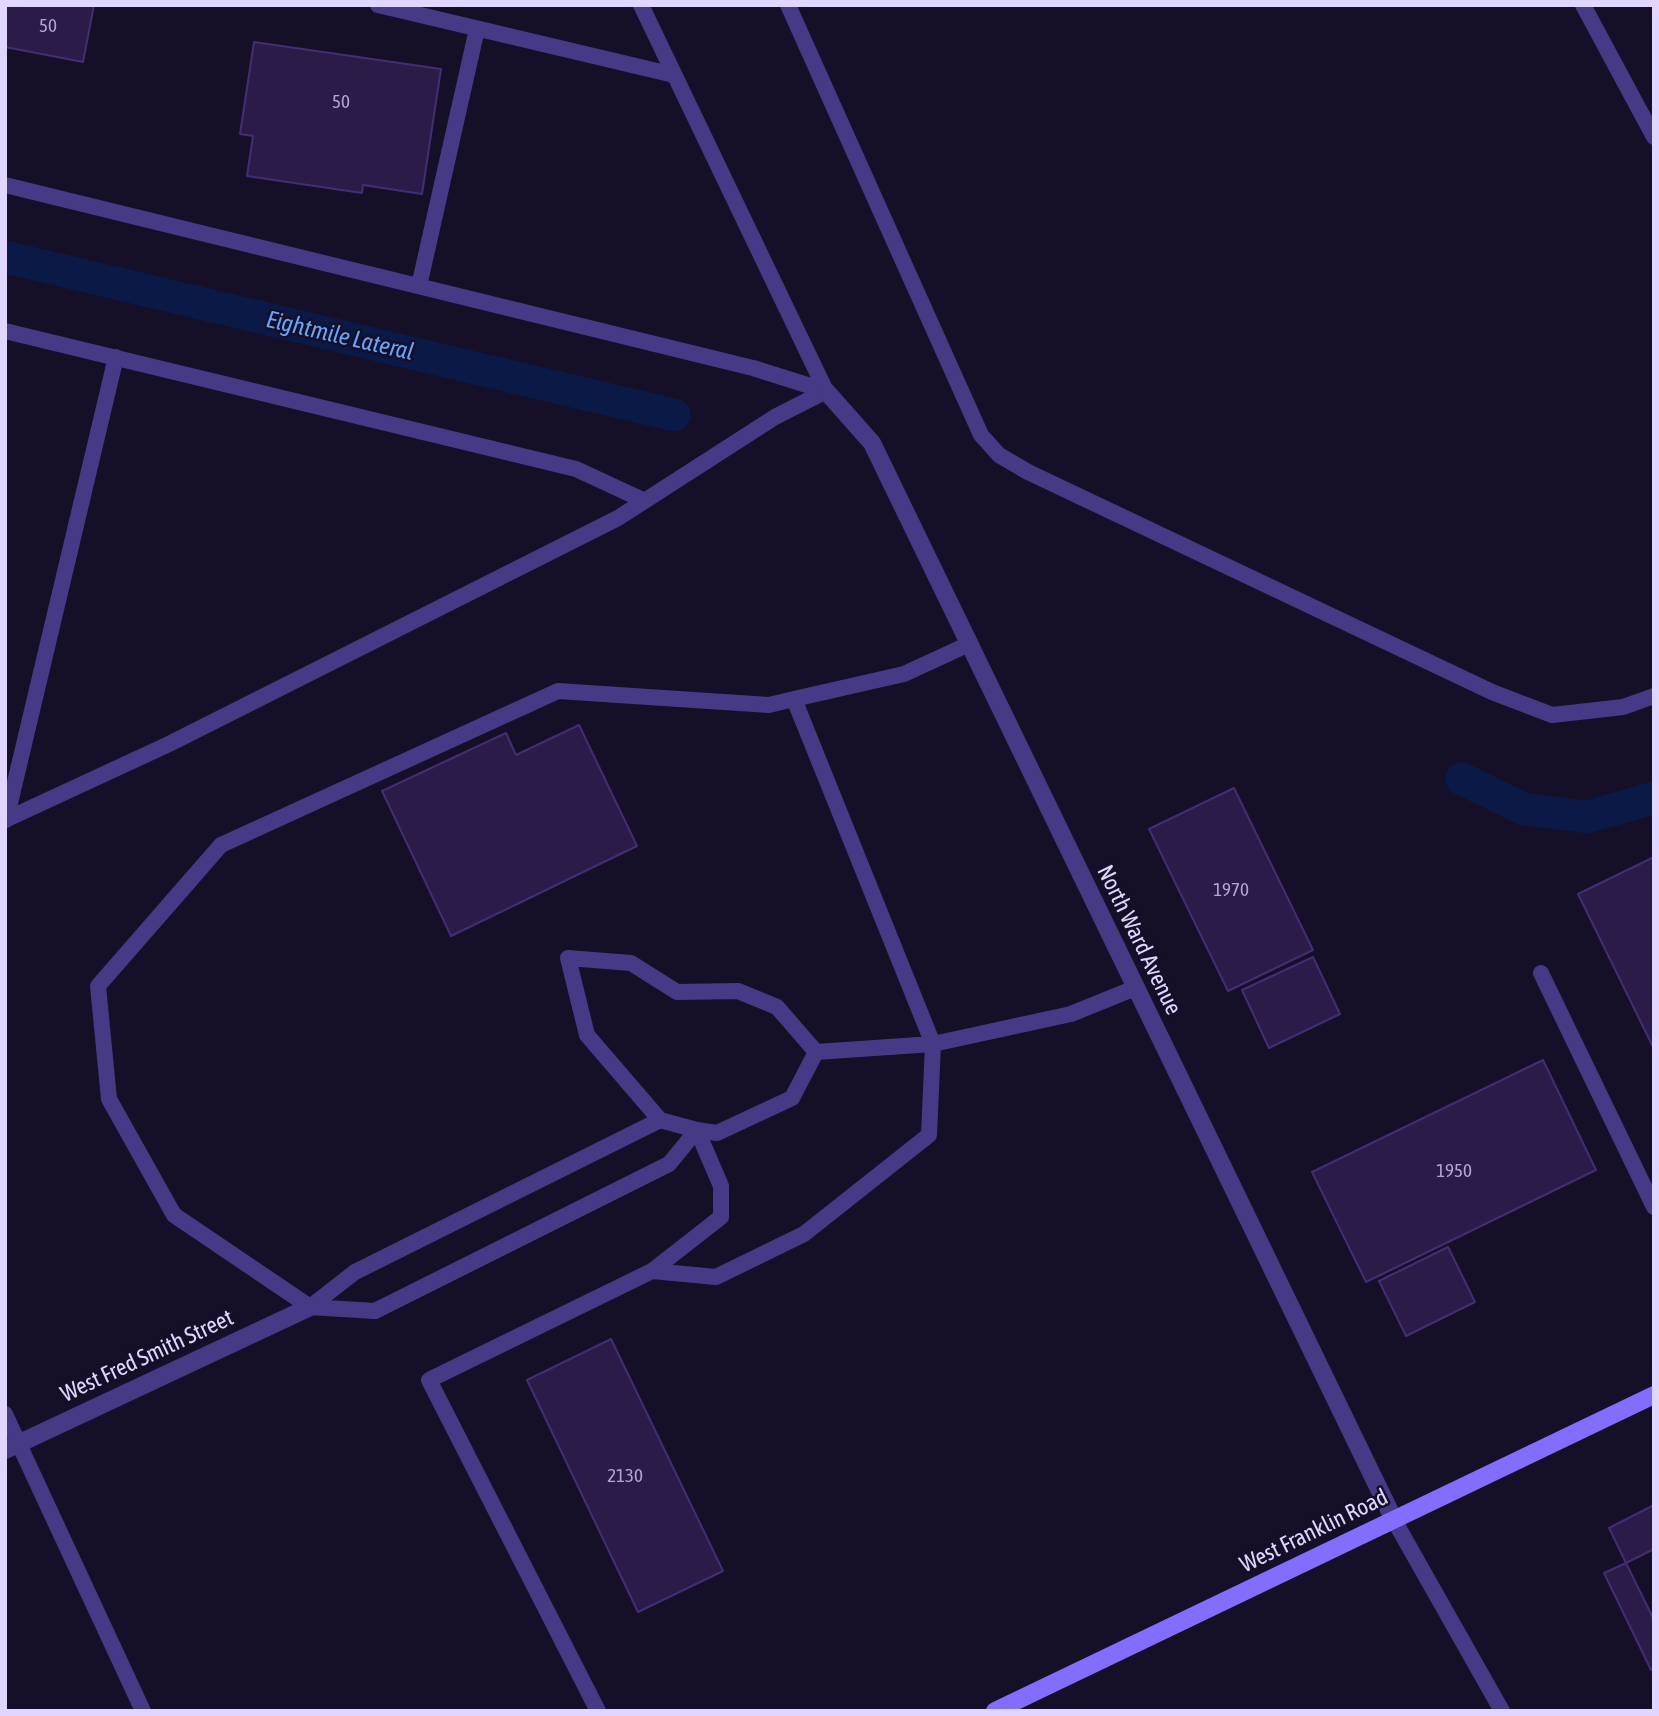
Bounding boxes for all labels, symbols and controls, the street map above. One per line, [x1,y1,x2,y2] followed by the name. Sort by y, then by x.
[39,15,57,37] house number: 50
[332,91,350,113] house number: 50
[263,305,417,367] water label: Eightmile Lateral
[1091,861,1187,1019] street label: North Ward Avenue
[1213,879,1249,901] house number: 1970
[1436,1160,1472,1182] house number: 1950
[56,1304,238,1408] street label: West Fred Smith Street
[607,1465,643,1487] house number: 2130
[1236,1483,1392,1579] street label: West Franklin Road

